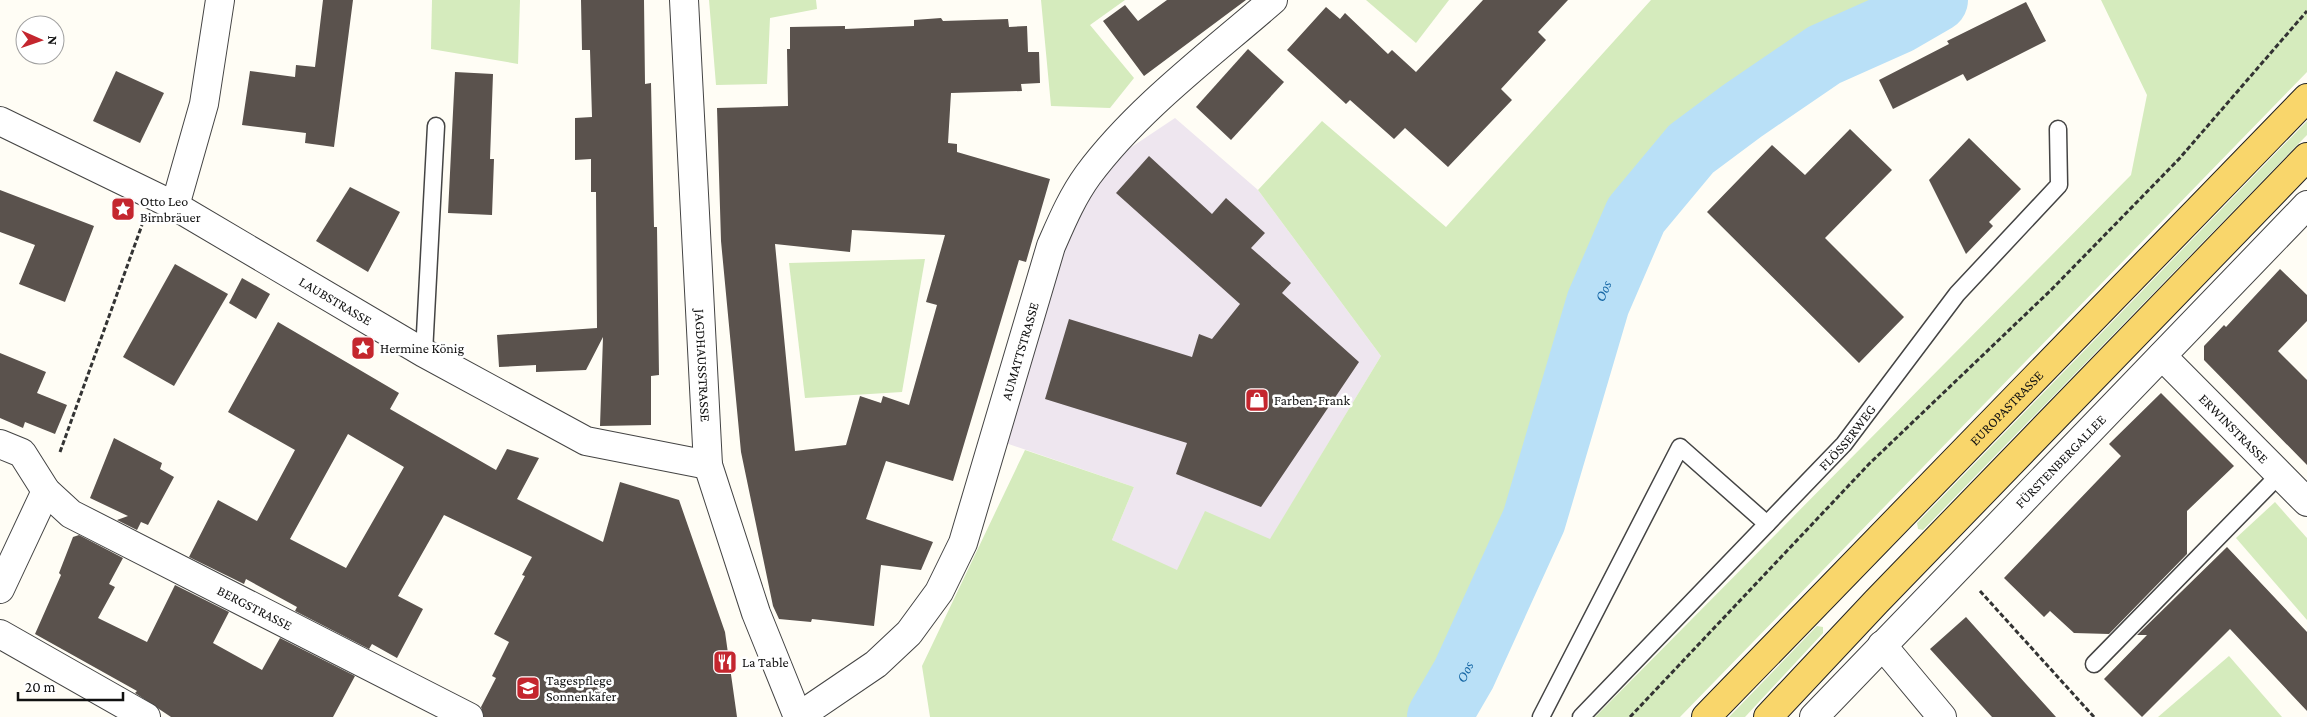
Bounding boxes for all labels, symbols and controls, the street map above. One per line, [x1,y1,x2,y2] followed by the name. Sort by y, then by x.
[15,15,65,65] north arrow
[45,35,61,46] text: N
[140,193,201,225] place label: Otto Leo Birnbräuer
[110,196,136,222] place icon: Otto Leo Birnbräuer
[296,273,375,329] street label: LAUBSTRASSE
[1592,278,1615,304] water label: Oos
[998,300,1042,402] street label: AUMATTSTRASSE
[692,307,714,423] street label: JAGDHAUSSTRASSE
[350,335,376,361] place icon: Hermine König
[380,340,465,356] place label: Hermine König
[1966,367,2046,449] street label: EUROPASTRASSE
[1244,387,1270,413] shop icon: Farben-Frank
[2196,390,2272,467] street label: ERWINSTRASSE
[1274,392,1350,408] place label: Farben-Frank
[1815,401,1879,474] street label: FLÖSSERWEG
[2012,411,2109,511] street label: FÜRSTENBERGALLEE
[215,582,295,634] street label: BERGSTRASSE
[712,649,738,675] restaurant icon: La Table
[742,654,789,670] place label: La Table
[1453,659,1477,685] water label: Oos
[18,670,122,702] scale bar
[546,672,617,704] place label: Tagespflege Sonnenkäfer
[515,675,541,701] school or university icon: Tagespflege Sonnenkäfer
[25,679,56,695] text: 20 m

